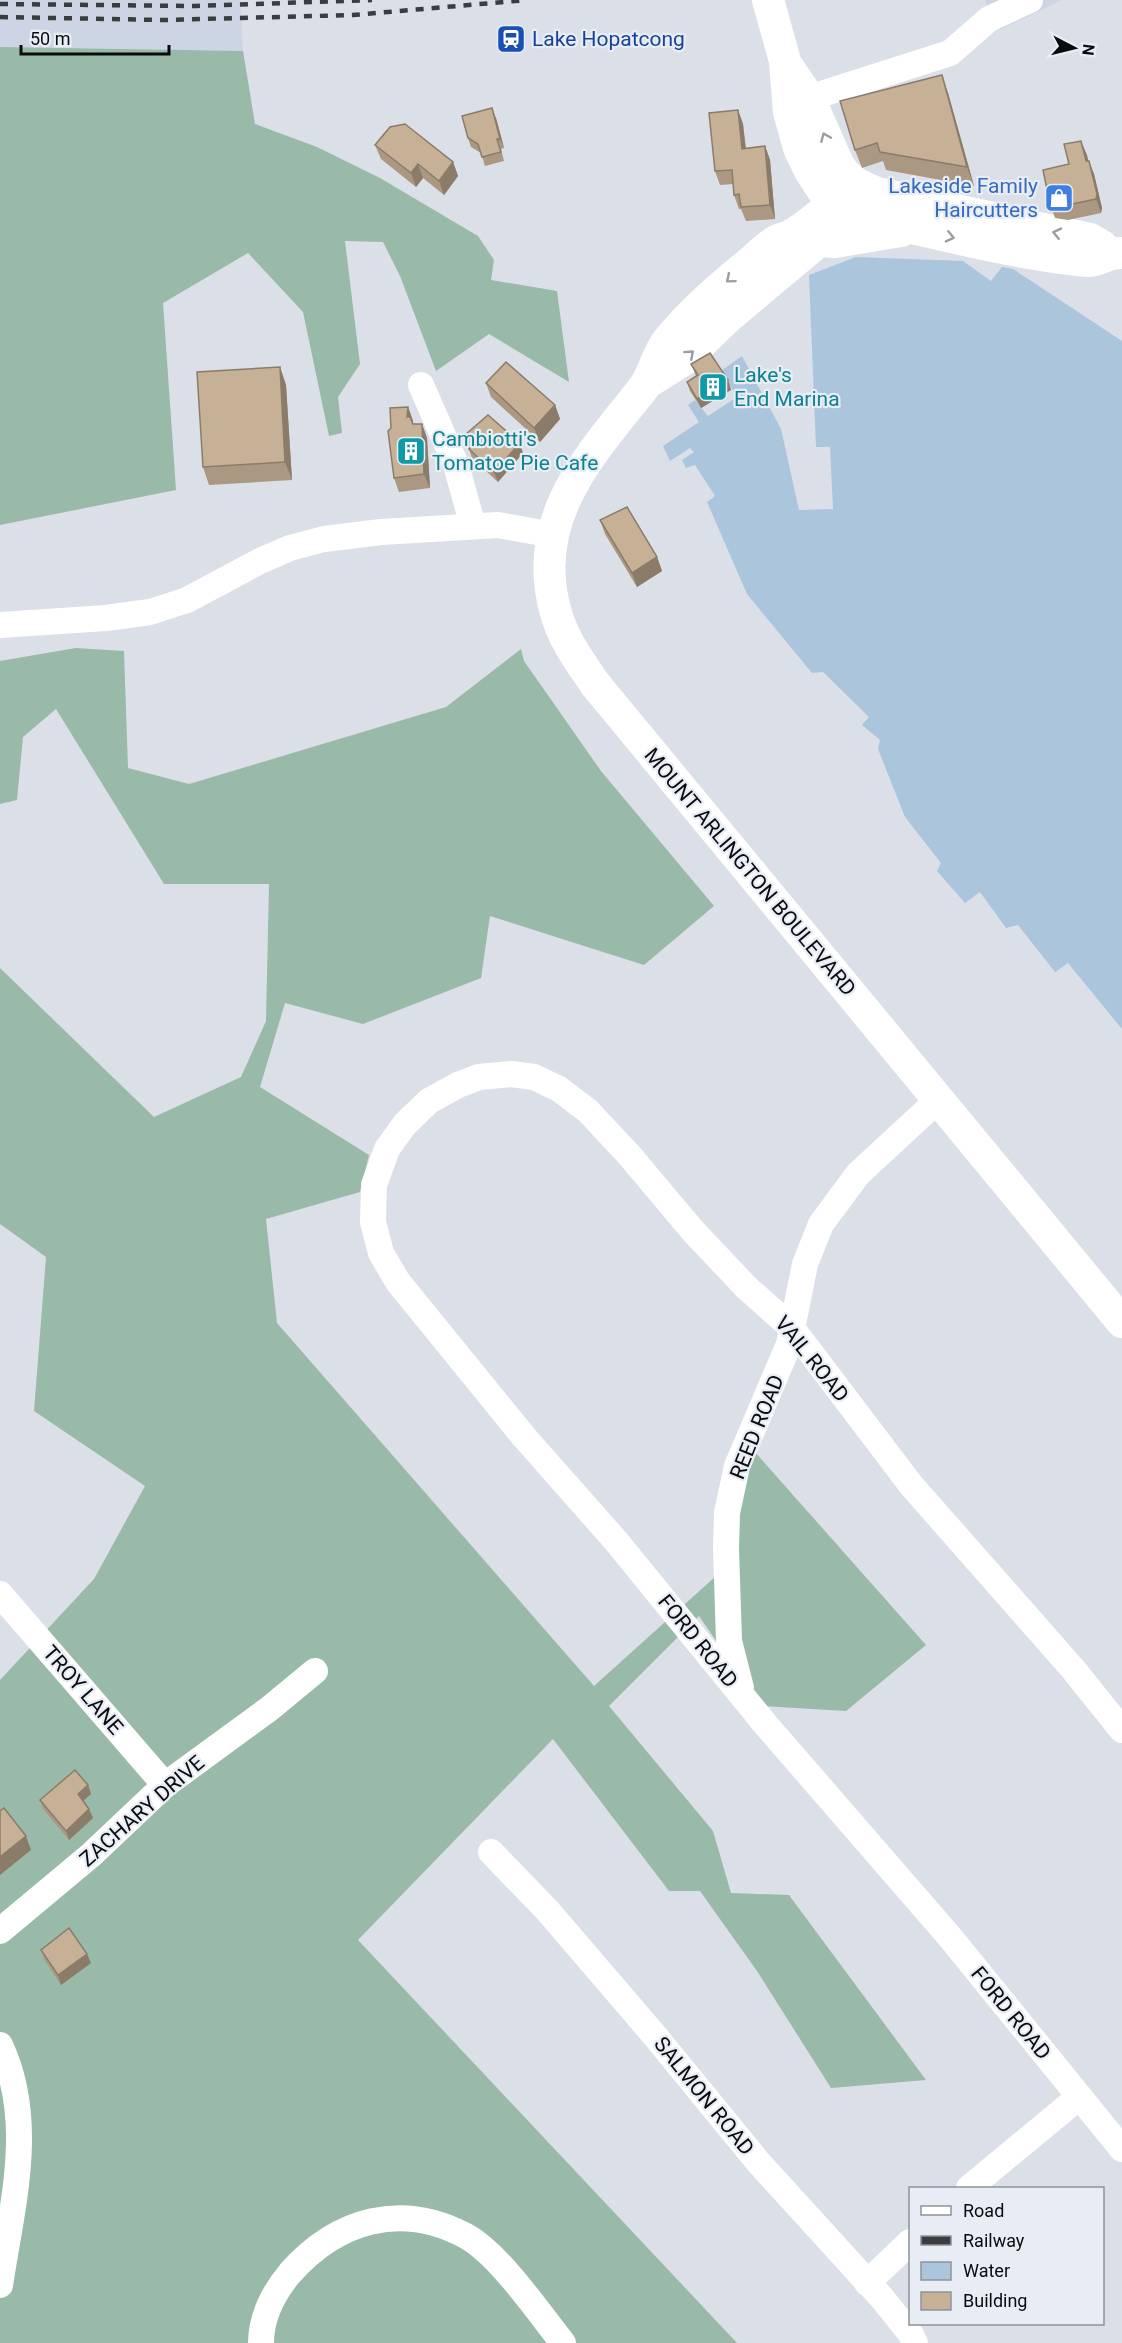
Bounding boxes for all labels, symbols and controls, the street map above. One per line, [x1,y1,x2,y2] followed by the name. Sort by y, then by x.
[21,18,170,56] scale bar
[1044,18,1104,78] north arrow
[495,23,527,55] station icon: Lake Hopatcong
[532,27,685,51] place label: Lake Hopatcong
[30,28,70,49] text: 50 m
[1078,43,1099,57] text: N
[820,132,832,143] one-way arrow
[888,174,1038,222] place label: Lakeside Family Haircutters
[1043,182,1075,214] shop icon: Lakeside Family Haircutters
[1052,227,1062,240] one-way arrow
[945,229,955,242] one-way arrow
[726,271,737,282] one-way arrow
[683,350,693,361] one-way arrow
[734,363,840,411] place label: Lake's End Marina
[697,371,729,403] building icon: Lake's End Marina
[432,427,598,475] place label: Cambiotti's Tomatoe Pie Cafe
[395,435,427,467] building icon: Cambiotti's Tomatoe Pie Cafe
[639,743,861,1001] street label: MOUNT ARLINGTON BOULEVARD
[770,1311,854,1407] street label: VAIL ROAD
[725,1371,789,1483] street label: REED ROAD
[653,1590,743,1692] street label: FORD ROAD
[38,1641,128,1739] street label: TROY LANE
[75,1750,209,1872] street label: ZACHARY DRIVE
[966,1962,1056,2064] street label: FORD ROAD
[649,2032,759,2160] street label: SALMON ROAD
[909,2187,1104,2325] legend
[963,2200,1004,2221] text: Road
[963,2230,1025,2251] text: Railway
[963,2260,1010,2281] text: Water
[963,2290,1027,2311] text: Building

